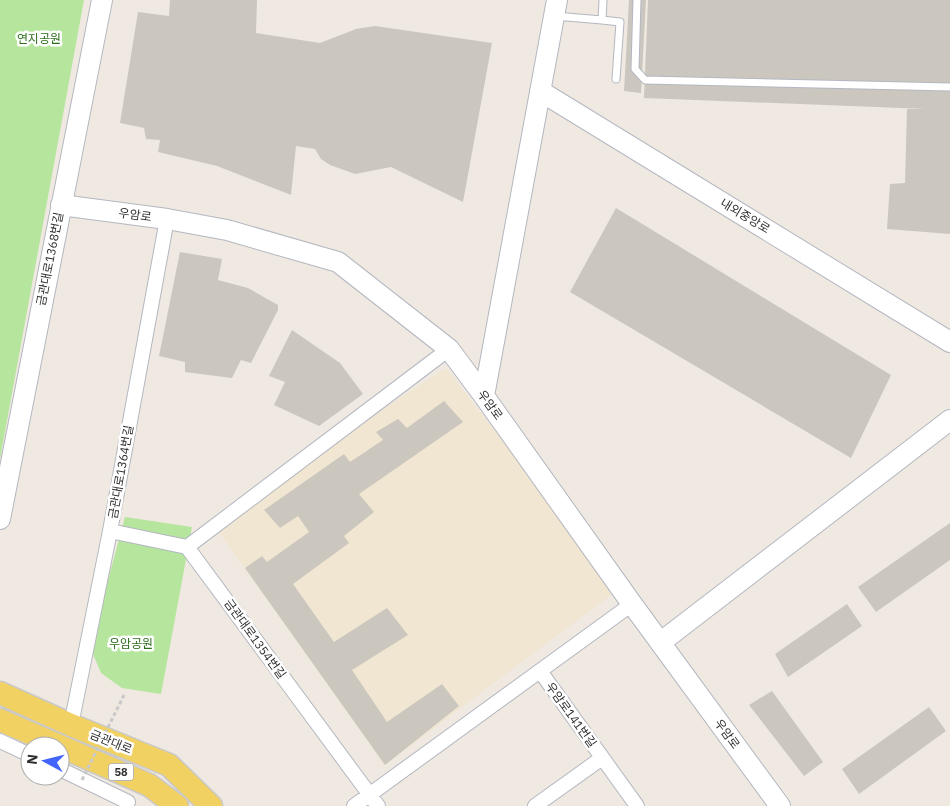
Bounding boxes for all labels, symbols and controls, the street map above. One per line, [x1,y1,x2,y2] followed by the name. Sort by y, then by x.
[17,31,61,46] park label: 연지공원
[718,195,773,236] street label: 내외중앙로
[118,205,153,224] street label: 우암로
[33,211,66,307] street label: 금관대로1368번길
[475,387,506,423] street label: 우암로
[105,424,136,520] street label: 금관대로1364번길
[221,596,289,682] street label: 금관대로1354번길
[109,636,153,651] park label: 우암공원
[543,679,600,750] street label: 우암로141번길
[712,716,743,752] street label: 우암로
[88,726,134,757] street label: 금관대로
[20,736,70,786] north arrow
[23,753,42,766] text: N
[108,764,134,780] road number: 58

